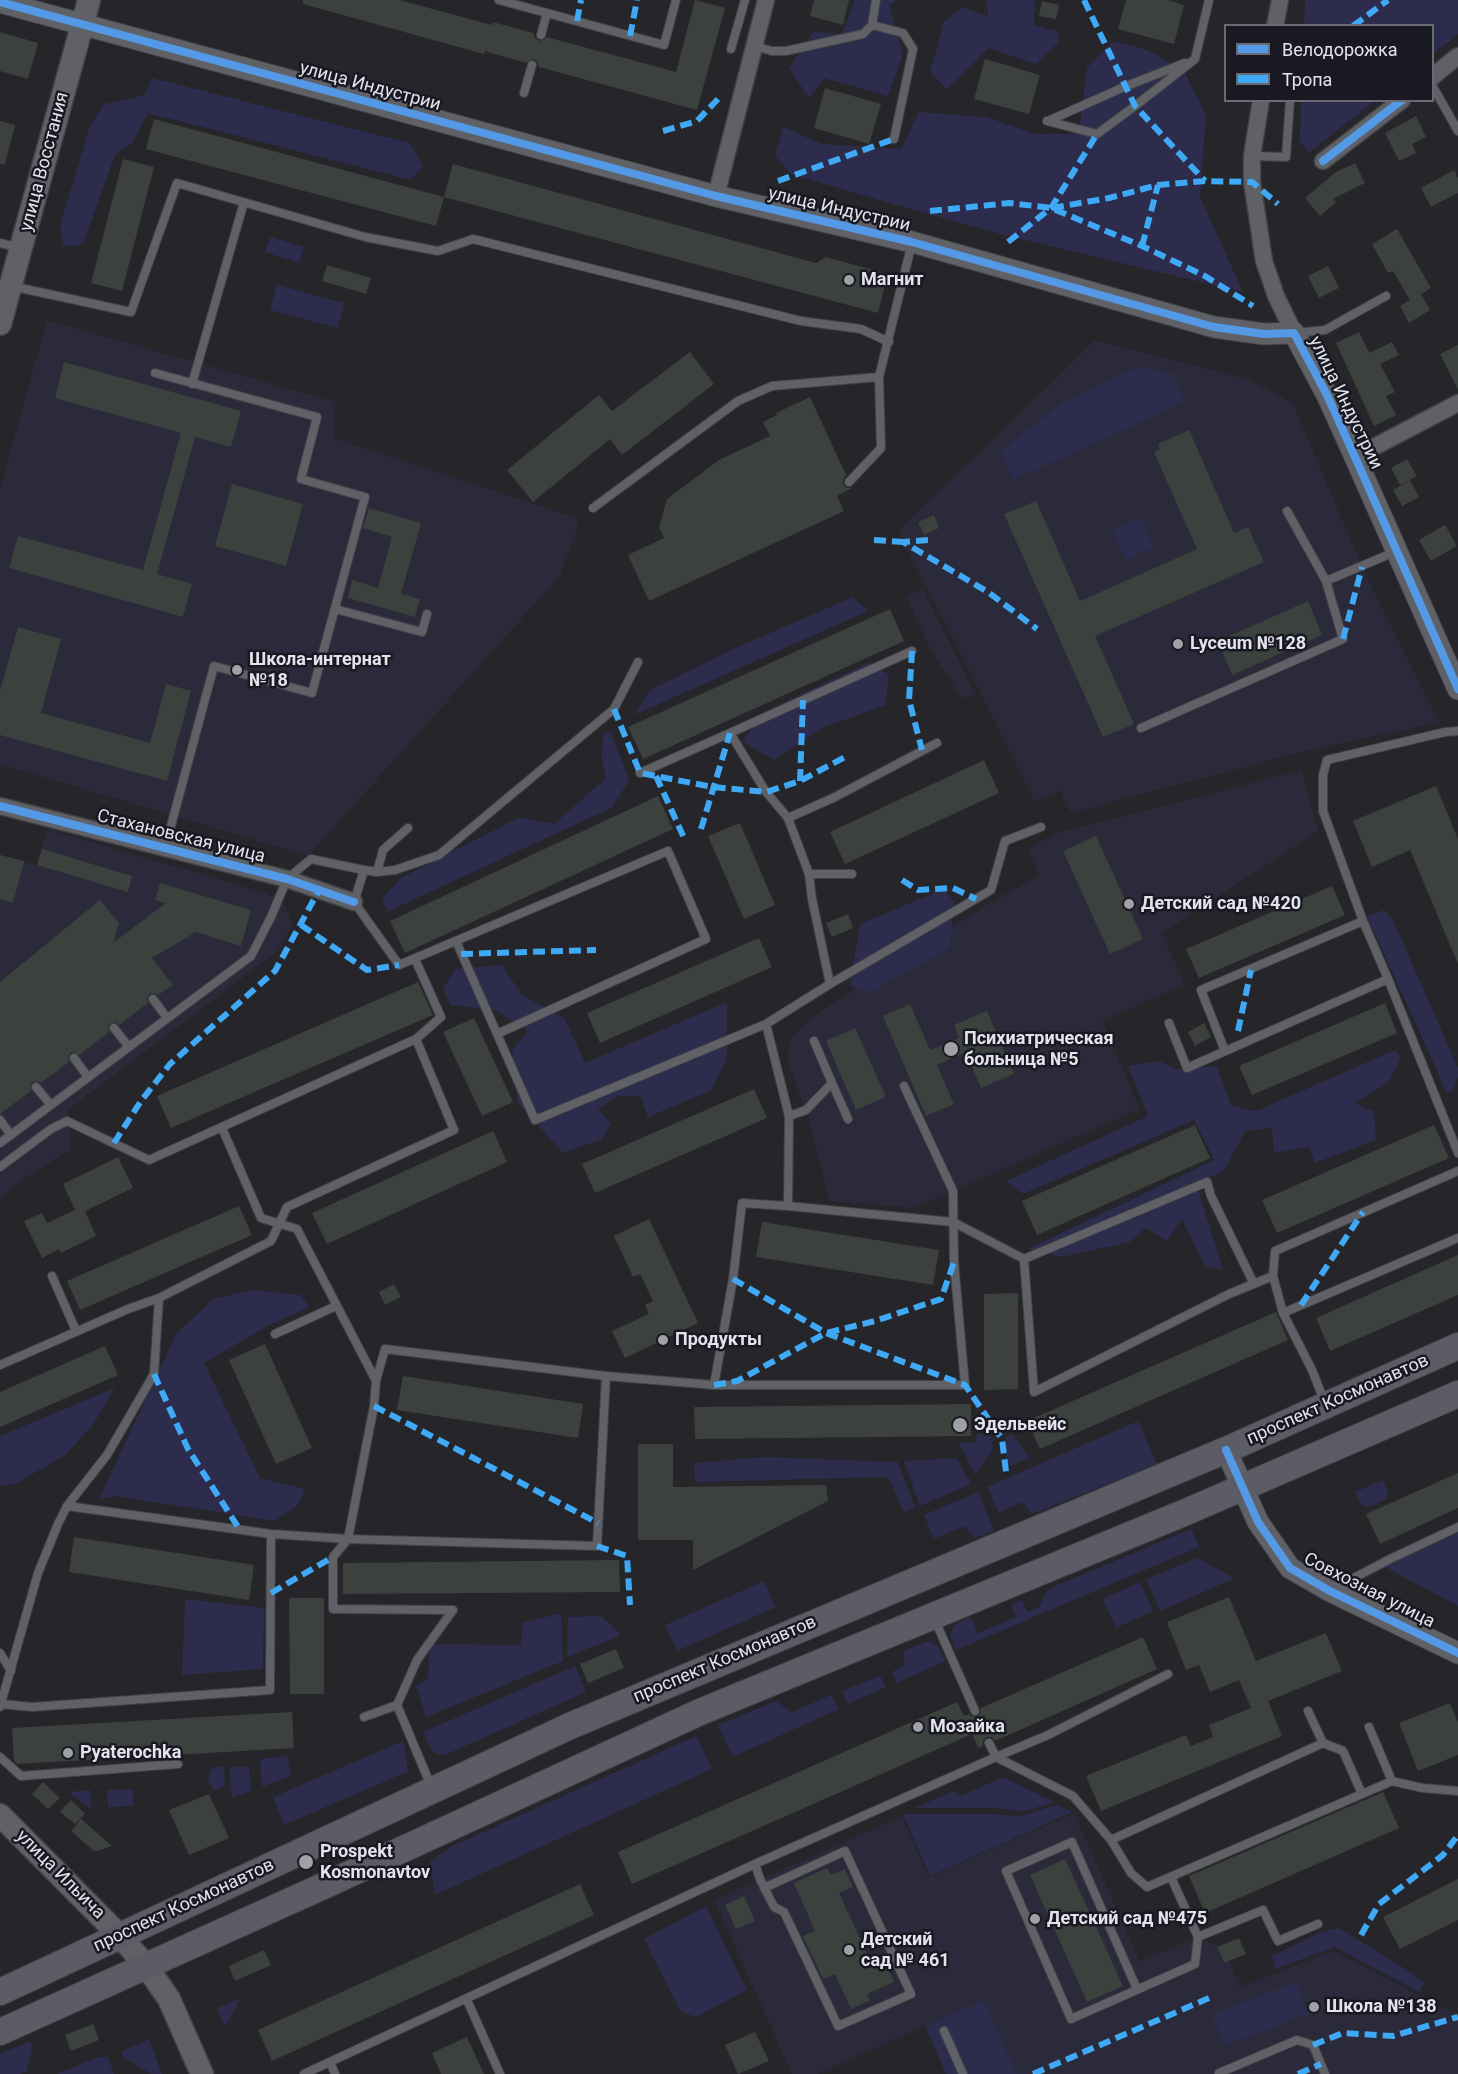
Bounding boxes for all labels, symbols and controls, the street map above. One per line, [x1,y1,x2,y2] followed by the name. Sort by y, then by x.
[1224,24,1434,102] legend
[1282,39,1397,60] text: Велодорожка
[297,58,443,116] street label: улица Индустрии
[1282,69,1332,90] text: Тропа
[16,90,74,234] street label: улица Восстания
[766,183,912,237] street label: улица Индустрии
[861,269,924,291] place label: Магнит
[842,273,856,287] marker: Магнит
[1303,333,1387,473] street label: улица Индустрии
[1190,633,1306,655] place label: Lyceum №128
[1171,637,1185,651] marker: Lyceum №128
[249,649,391,692] place label: Школа-интернат №18
[230,663,244,677] marker: Школа-интернат №18
[95,806,267,868] street label: Стахановская улица
[1141,893,1301,915] place label: Детский сад №420
[1122,897,1136,911] marker: Детский сад №420
[964,1028,1114,1070] place label: Психиатрическая больница №5
[942,1040,960,1058] marker: Психиатрическая больница №5
[675,1329,762,1351] place label: Продукты
[656,1333,670,1347] marker: Продукты
[1244,1350,1432,1450] street label: проспект Космонавтов
[974,1414,1066,1436] place label: Эдельвейс
[951,1416,969,1434] marker: Эдельвейс
[1300,1549,1438,1633] street label: Совхозная улица
[630,1612,820,1708] street label: проспект Космонавтов
[930,1716,1005,1738] place label: Мозайка
[911,1720,925,1734] marker: Мозайка
[80,1742,181,1764] place label: Pyaterochka
[61,1746,75,1760] marker: Pyaterochka
[11,1826,109,1924] street label: улица Ильича
[320,1841,430,1884] place label: Prospekt Kosmonavtov
[297,1853,315,1871] marker: Prospekt Kosmonavtov
[90,1855,278,1957] street label: проспект Космонавтов
[1047,1908,1207,1930] place label: Детский сад №475
[1028,1912,1042,1926] marker: Детский сад №475
[861,1929,950,1972] place label: Детский сад № 461
[842,1943,856,1957] marker: Детский сад № 461
[1326,1996,1437,2018] place label: Школа №138
[1307,2000,1321,2014] marker: Школа №138

